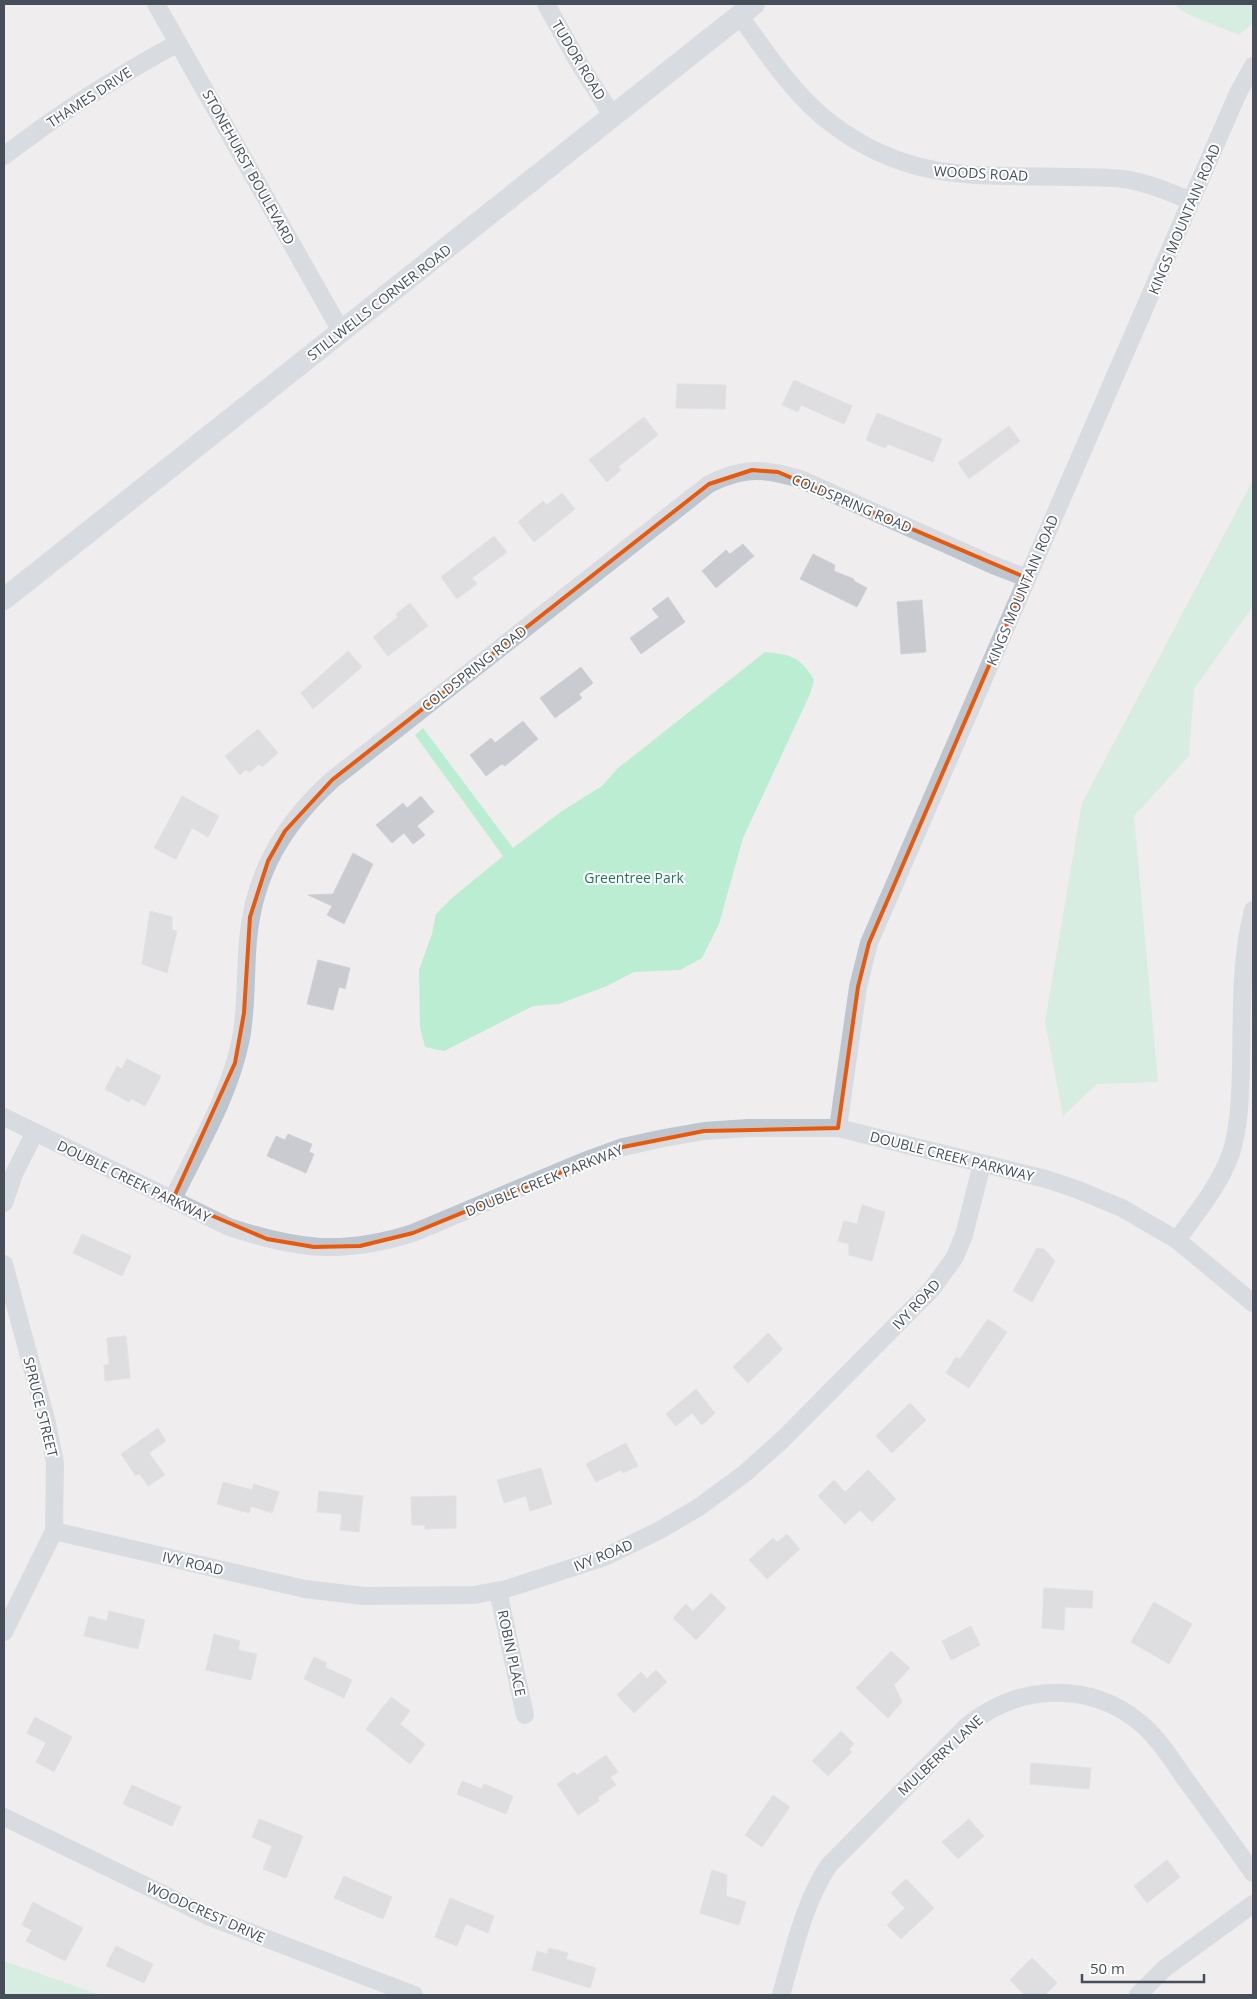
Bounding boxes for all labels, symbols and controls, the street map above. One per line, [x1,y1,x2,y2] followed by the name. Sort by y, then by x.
[548,17,610,103] street label: TUDOR ROAD
[43,63,135,131] street label: THAMES DRIVE
[199,86,299,248] street label: STONEHURST BOULEVARD
[1144,141,1224,297] street label: KINGS MOUNTAIN ROAD
[933,161,1029,185] street label: WOODS ROAD
[303,240,455,364] street label: STILLWELLS CORNER ROAD
[789,469,915,537] street label: COLDSPRING ROAD
[982,512,1062,668] street label: KINGS MOUNTAIN ROAD
[417,621,531,715] street label: COLDSPRING ROAD
[584,868,684,887] park label: Greentree Park
[868,1126,1036,1186] street label: DOUBLE CREEK PARKWAY
[54,1136,214,1227] street label: DOUBLE CREEK PARKWAY
[462,1140,626,1220] street label: DOUBLE CREEK PARKWAY
[888,1275,944,1333] street label: IVY ROAD
[19,1355,63,1459] street label: SPRUCE STREET
[571,1535,635,1575] street label: IVY ROAD
[161,1547,225,1579] street label: IVY ROAD
[494,1608,530,1698] street label: ROBIN PLACE
[893,1710,987,1800] street label: MULBERRY LANE
[144,1877,268,1947] street label: WOODCREST DRIVE
[1082,1952,1204,1984] scale bar
[1090,1958,1125,1978] text: 50 m

